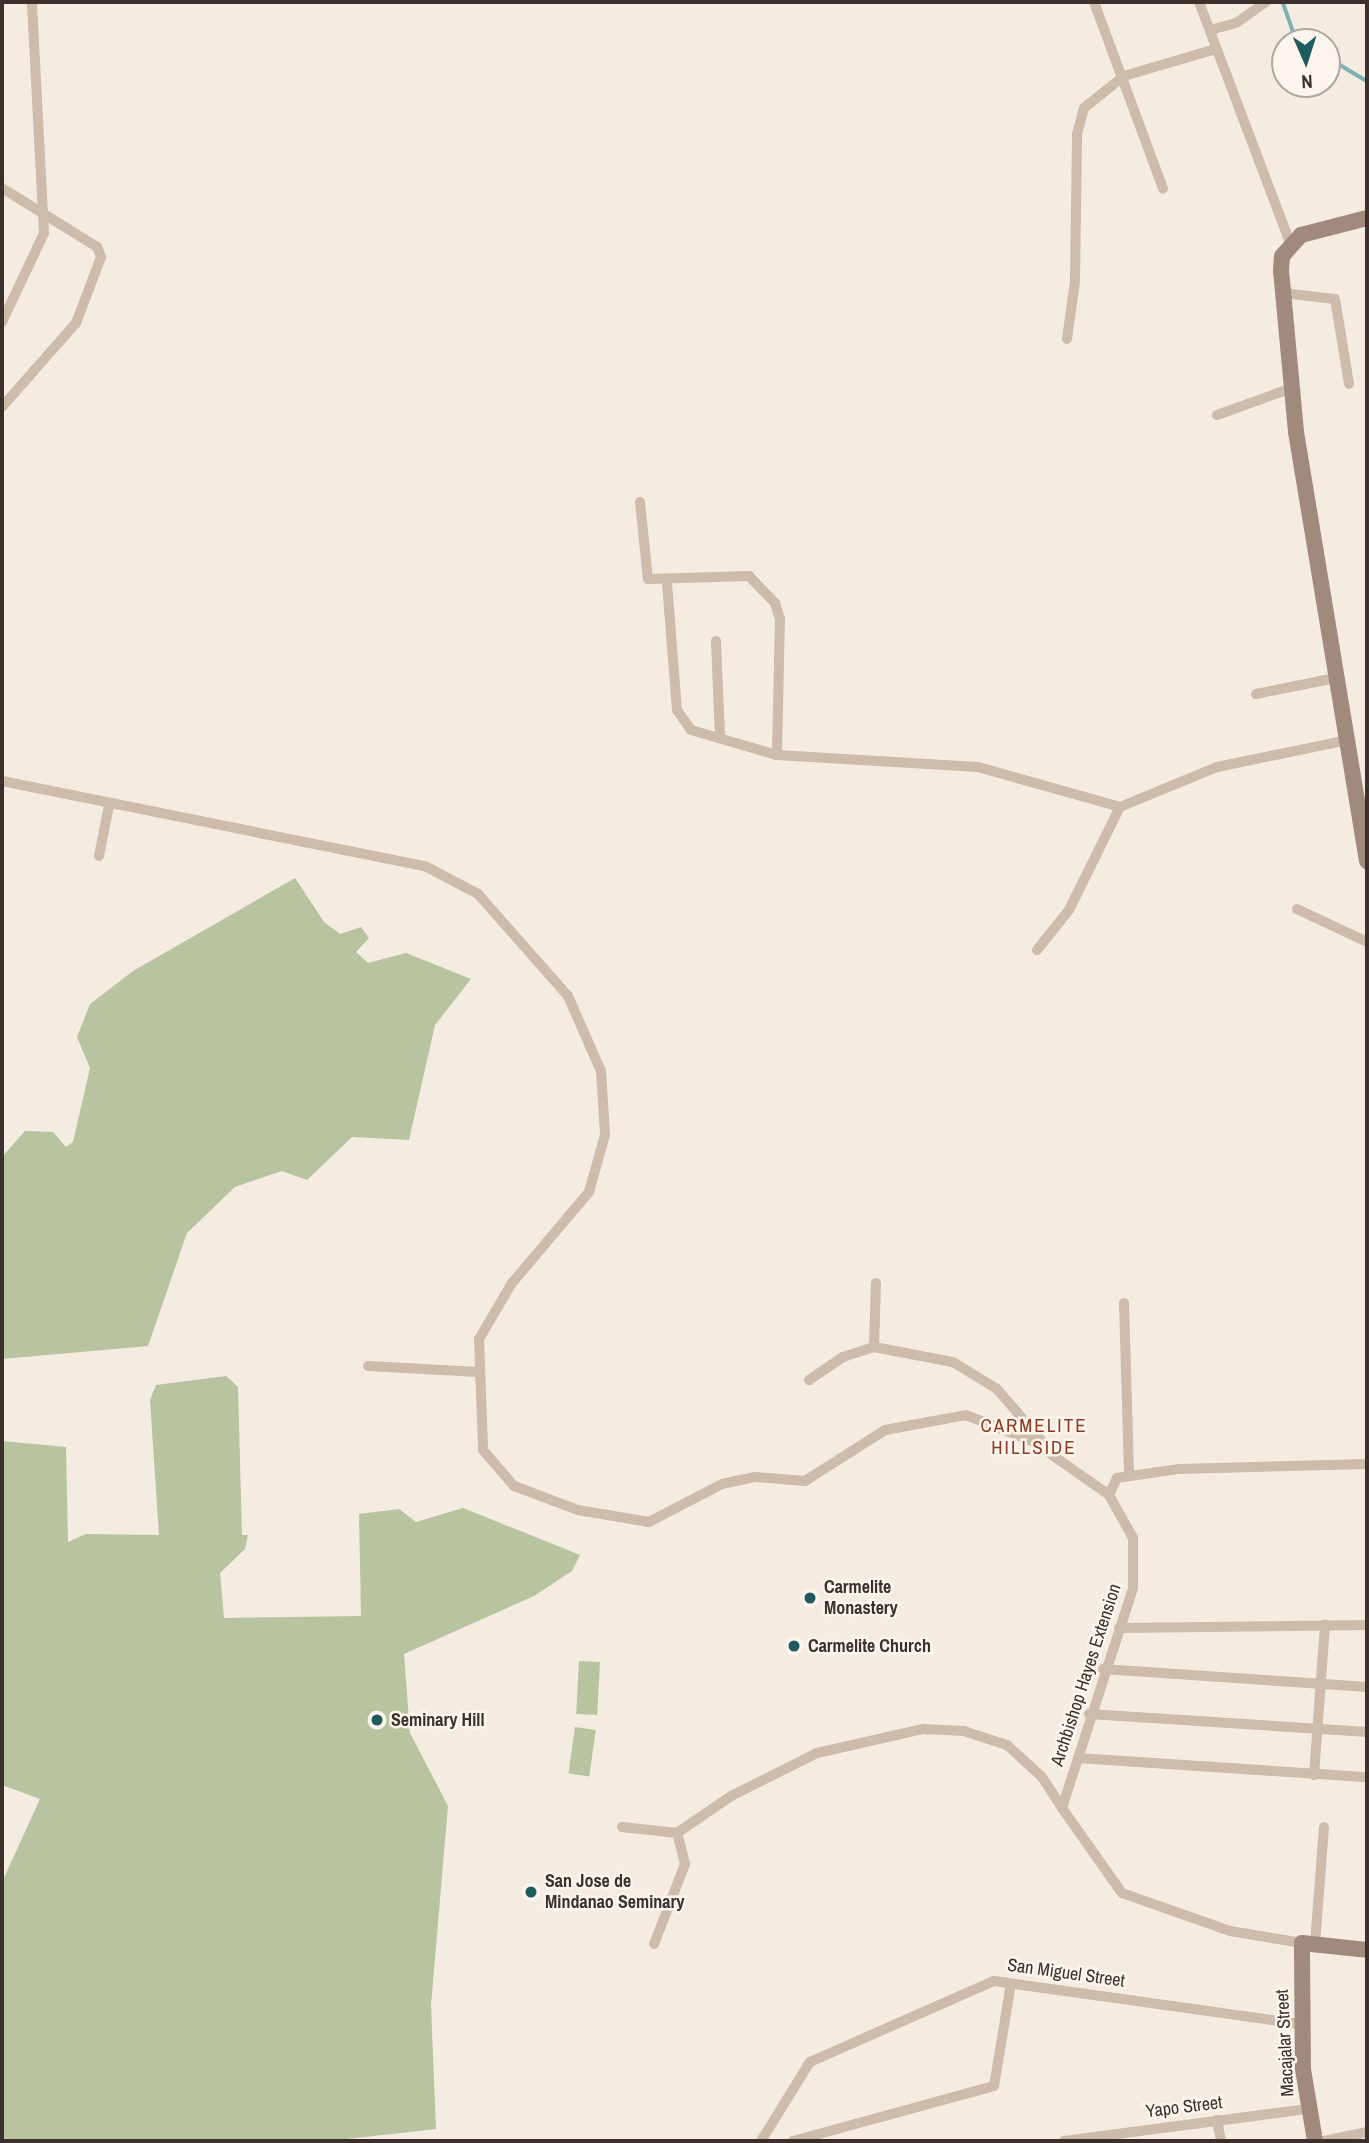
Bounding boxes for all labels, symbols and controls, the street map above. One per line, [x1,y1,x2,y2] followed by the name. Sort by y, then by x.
[1271,28,1341,98] north arrow
[1301,69,1313,95] text: N
[982,1415,1086,1459] district label: CARMELITE HILLSIDE
[824,1577,898,1620] place label: Carmelite Monastery
[1046,1581,1126,1769] street label: Archbishop Hayes Extension
[802,1590,818,1606] marker: Carmelite Monastery
[808,1635,931,1657] place label: Carmelite Church
[786,1638,802,1654] marker: Carmelite Church
[391,1709,485,1731] place label: Seminary Hill
[369,1712,385,1728] marker: Seminary Hill
[545,1871,684,1913] place label: San Jose de Mindanao Seminary
[523,1884,539,1900] marker: San Jose de Mindanao Seminary
[1006,1954,1126,1992] street label: San Miguel Street
[1271,1989,1299,2097] street label: Macajalar Street
[1145,2092,1223,2122] street label: Yapo Street

